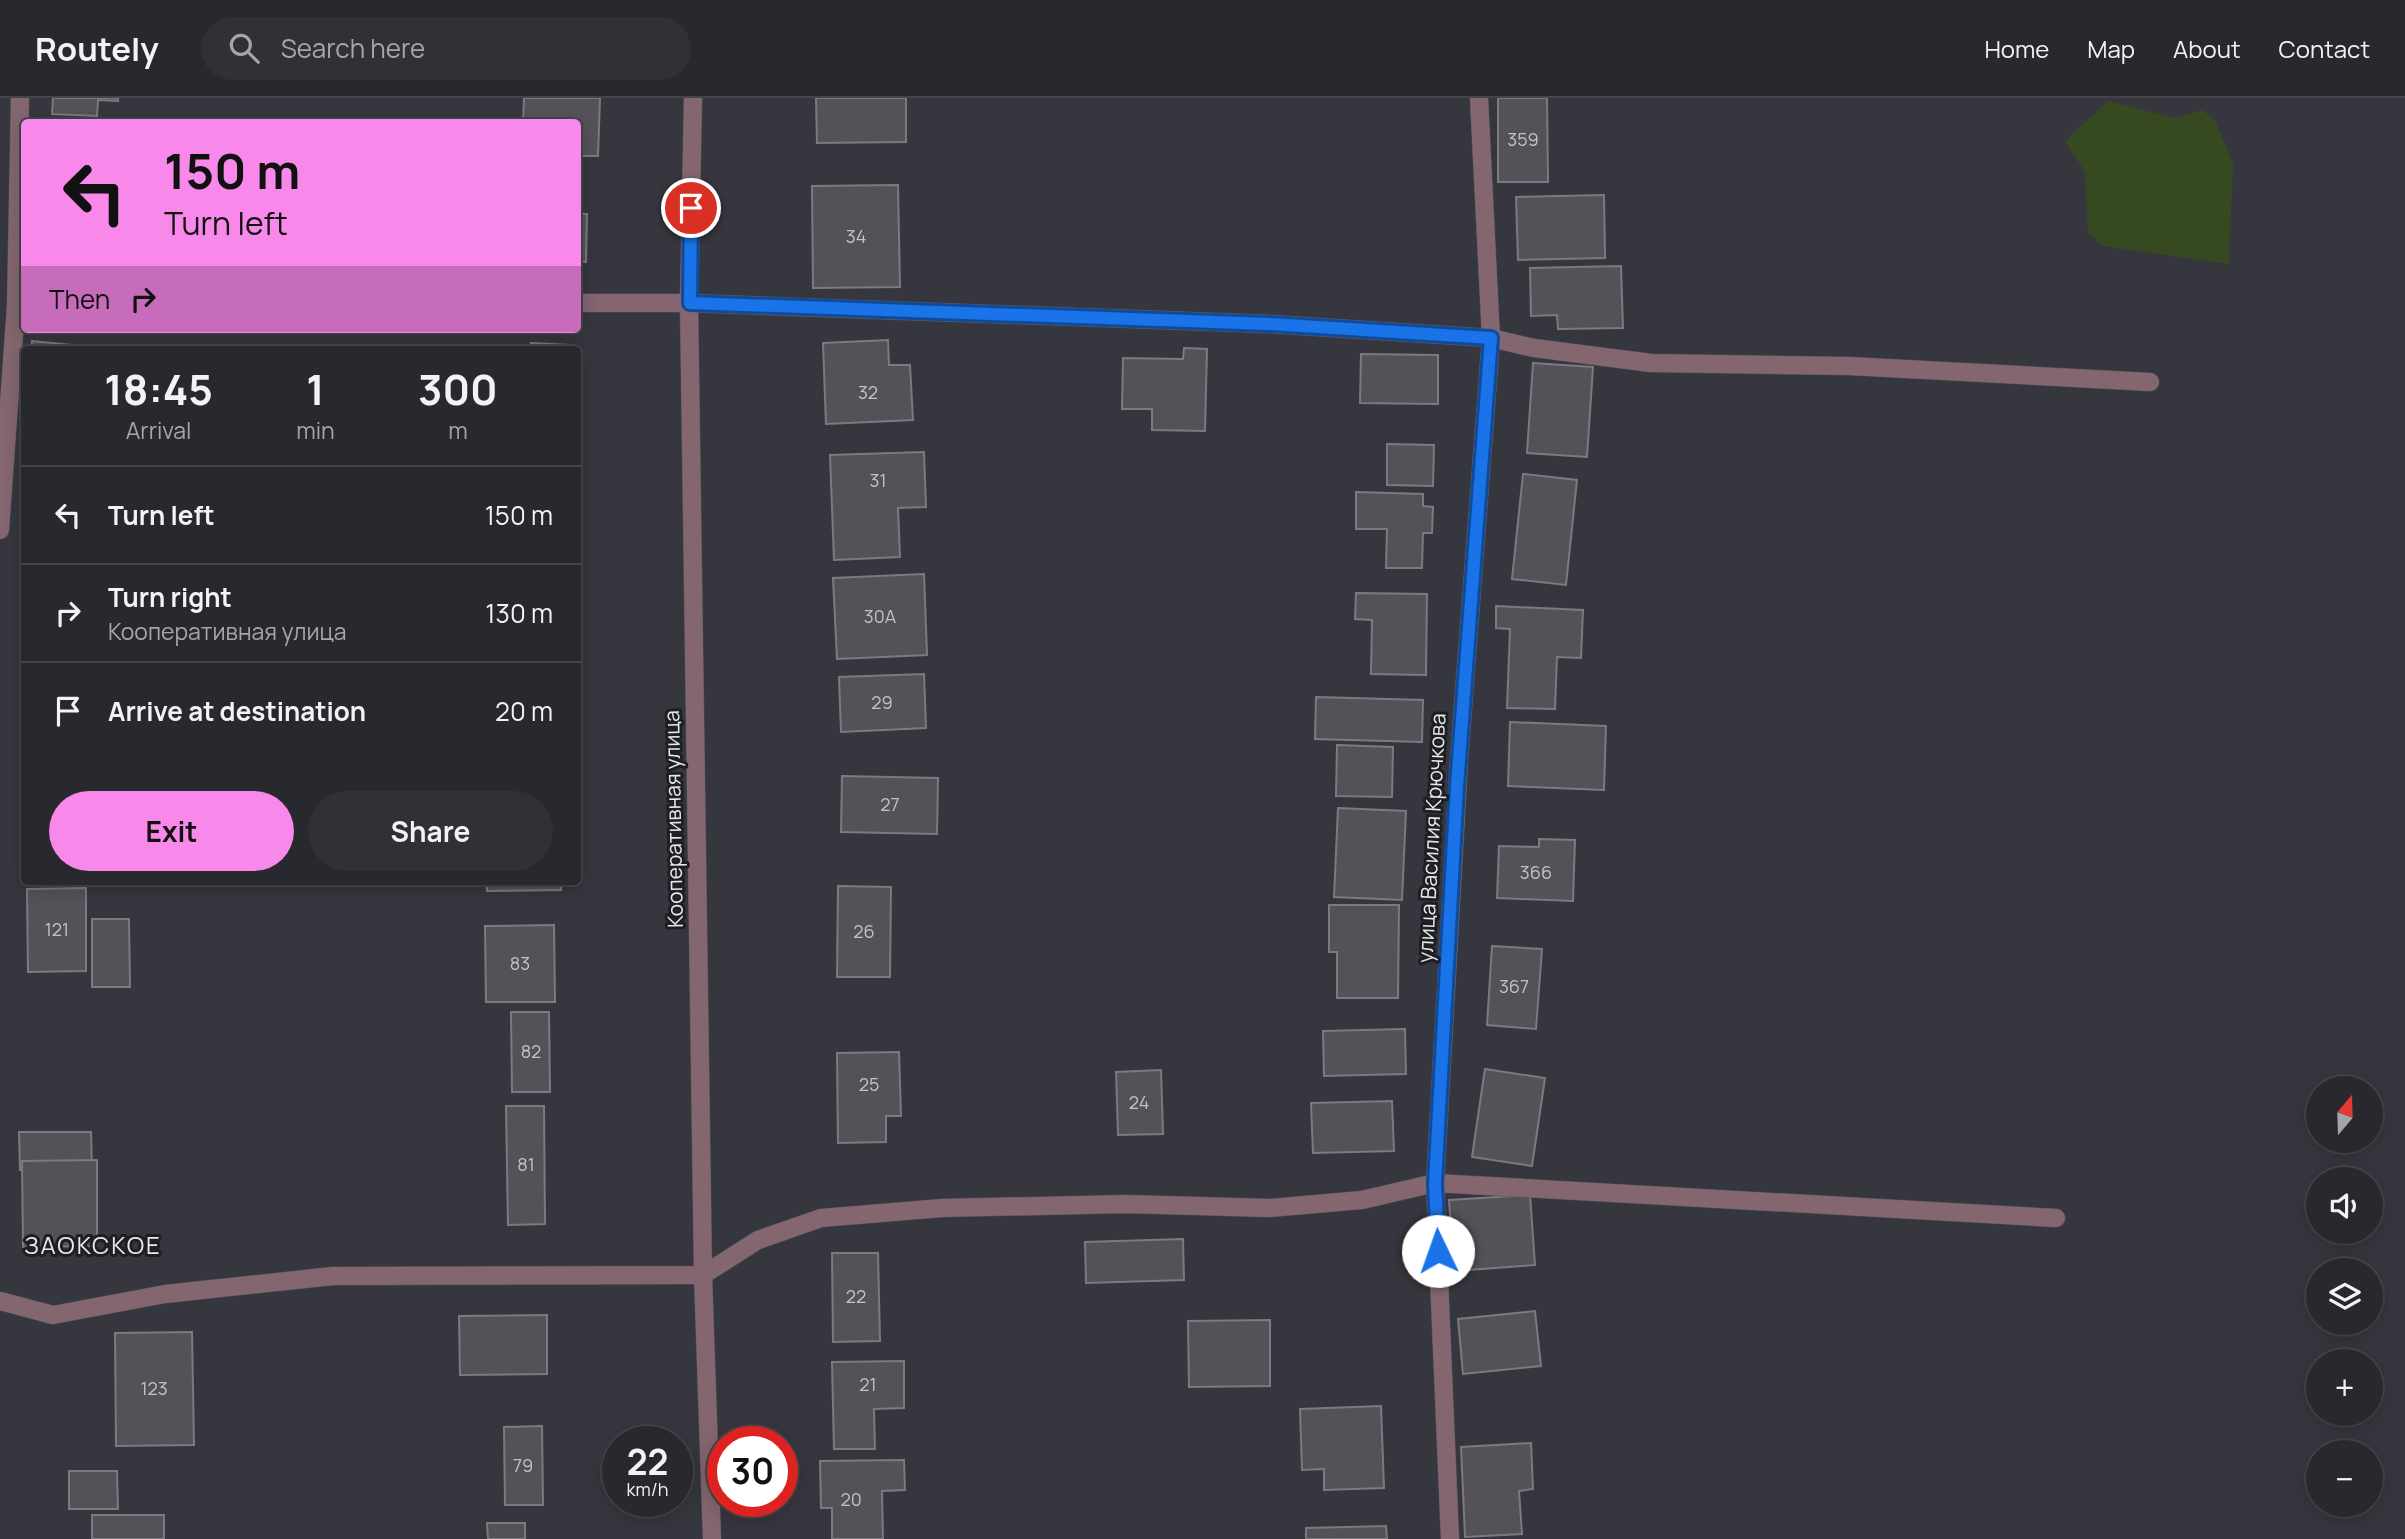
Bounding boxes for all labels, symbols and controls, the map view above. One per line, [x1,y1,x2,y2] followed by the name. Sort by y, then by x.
[201,17,691,80] search box
[35,26,159,71] text: Routely
[225,29,263,67] icon: search
[281,30,425,66] text: Search here
[1984,32,2049,65] text: Home
[2087,32,2135,65] text: Map
[2173,32,2241,65] text: About
[2279,32,2370,65] text: Contact
[1507,127,1539,151] house number: 359
[164,137,300,204] text: 150 m
[49,147,140,238] icon: left
[661,178,721,238] pin
[672,189,710,227] icon: arrive
[164,201,288,245] text: Turn left
[846,224,866,248] house number: 34
[124,280,162,318] icon: right
[49,281,110,317] text: Then
[104,360,213,418] text: 18:45
[306,360,325,418] text: 1
[418,360,498,418] text: 300
[858,380,878,404] house number: 32
[126,414,191,446] text: Arrival
[296,414,335,446] text: min
[448,414,468,446] text: m
[870,468,886,492] house number: 31
[49,496,87,534] icon: left
[108,497,215,533] text: Turn left
[485,497,553,533] text: 150 m
[108,579,232,615] text: Turn right
[49,594,87,632] icon: right
[485,595,553,631] text: 130 m
[864,604,897,628] house number: 30А
[108,615,347,647] text: Кооперативная улица
[871,690,893,714] house number: 29
[49,692,87,730] icon: arrive
[108,693,366,729] text: Arrive at destination
[495,693,553,729] text: 20 m
[657,710,689,928] street label: Кооперативная улица
[1410,712,1452,963] street label: улица Василия Крючкова
[49,791,294,871] button: Exit
[308,791,553,871] button: Share
[880,792,900,816] house number: 27
[1520,860,1552,884] house number: 366
[45,917,69,941] house number: 121
[853,919,875,943] house number: 26
[510,951,530,975] house number: 83
[1499,974,1529,998] house number: 367
[521,1039,541,1063] house number: 82
[859,1072,879,1096] house number: 25
[2306,1076,2384,1153] north arrow
[2306,1076,2383,1517] map controls
[1129,1090,1149,1114] house number: 24
[517,1152,535,1176] house number: 81
[2306,1167,2383,1244] button: sound
[1401,1214,1475,1288] position arrow
[24,1228,162,1261] district label: ЗАОКСКОЕ
[2306,1258,2383,1335] button: layers
[846,1284,866,1308] house number: 22
[2306,1349,2383,1426] button: +
[859,1372,877,1396] house number: 21
[140,1376,168,1400] house number: 123
[707,1426,798,1517] speed limit sign: 30
[627,1438,668,1486] text: 22
[2306,1440,2383,1517] button: −
[513,1453,533,1477] house number: 79
[627,1477,668,1501] text: km/h
[840,1487,862,1511] house number: 20

